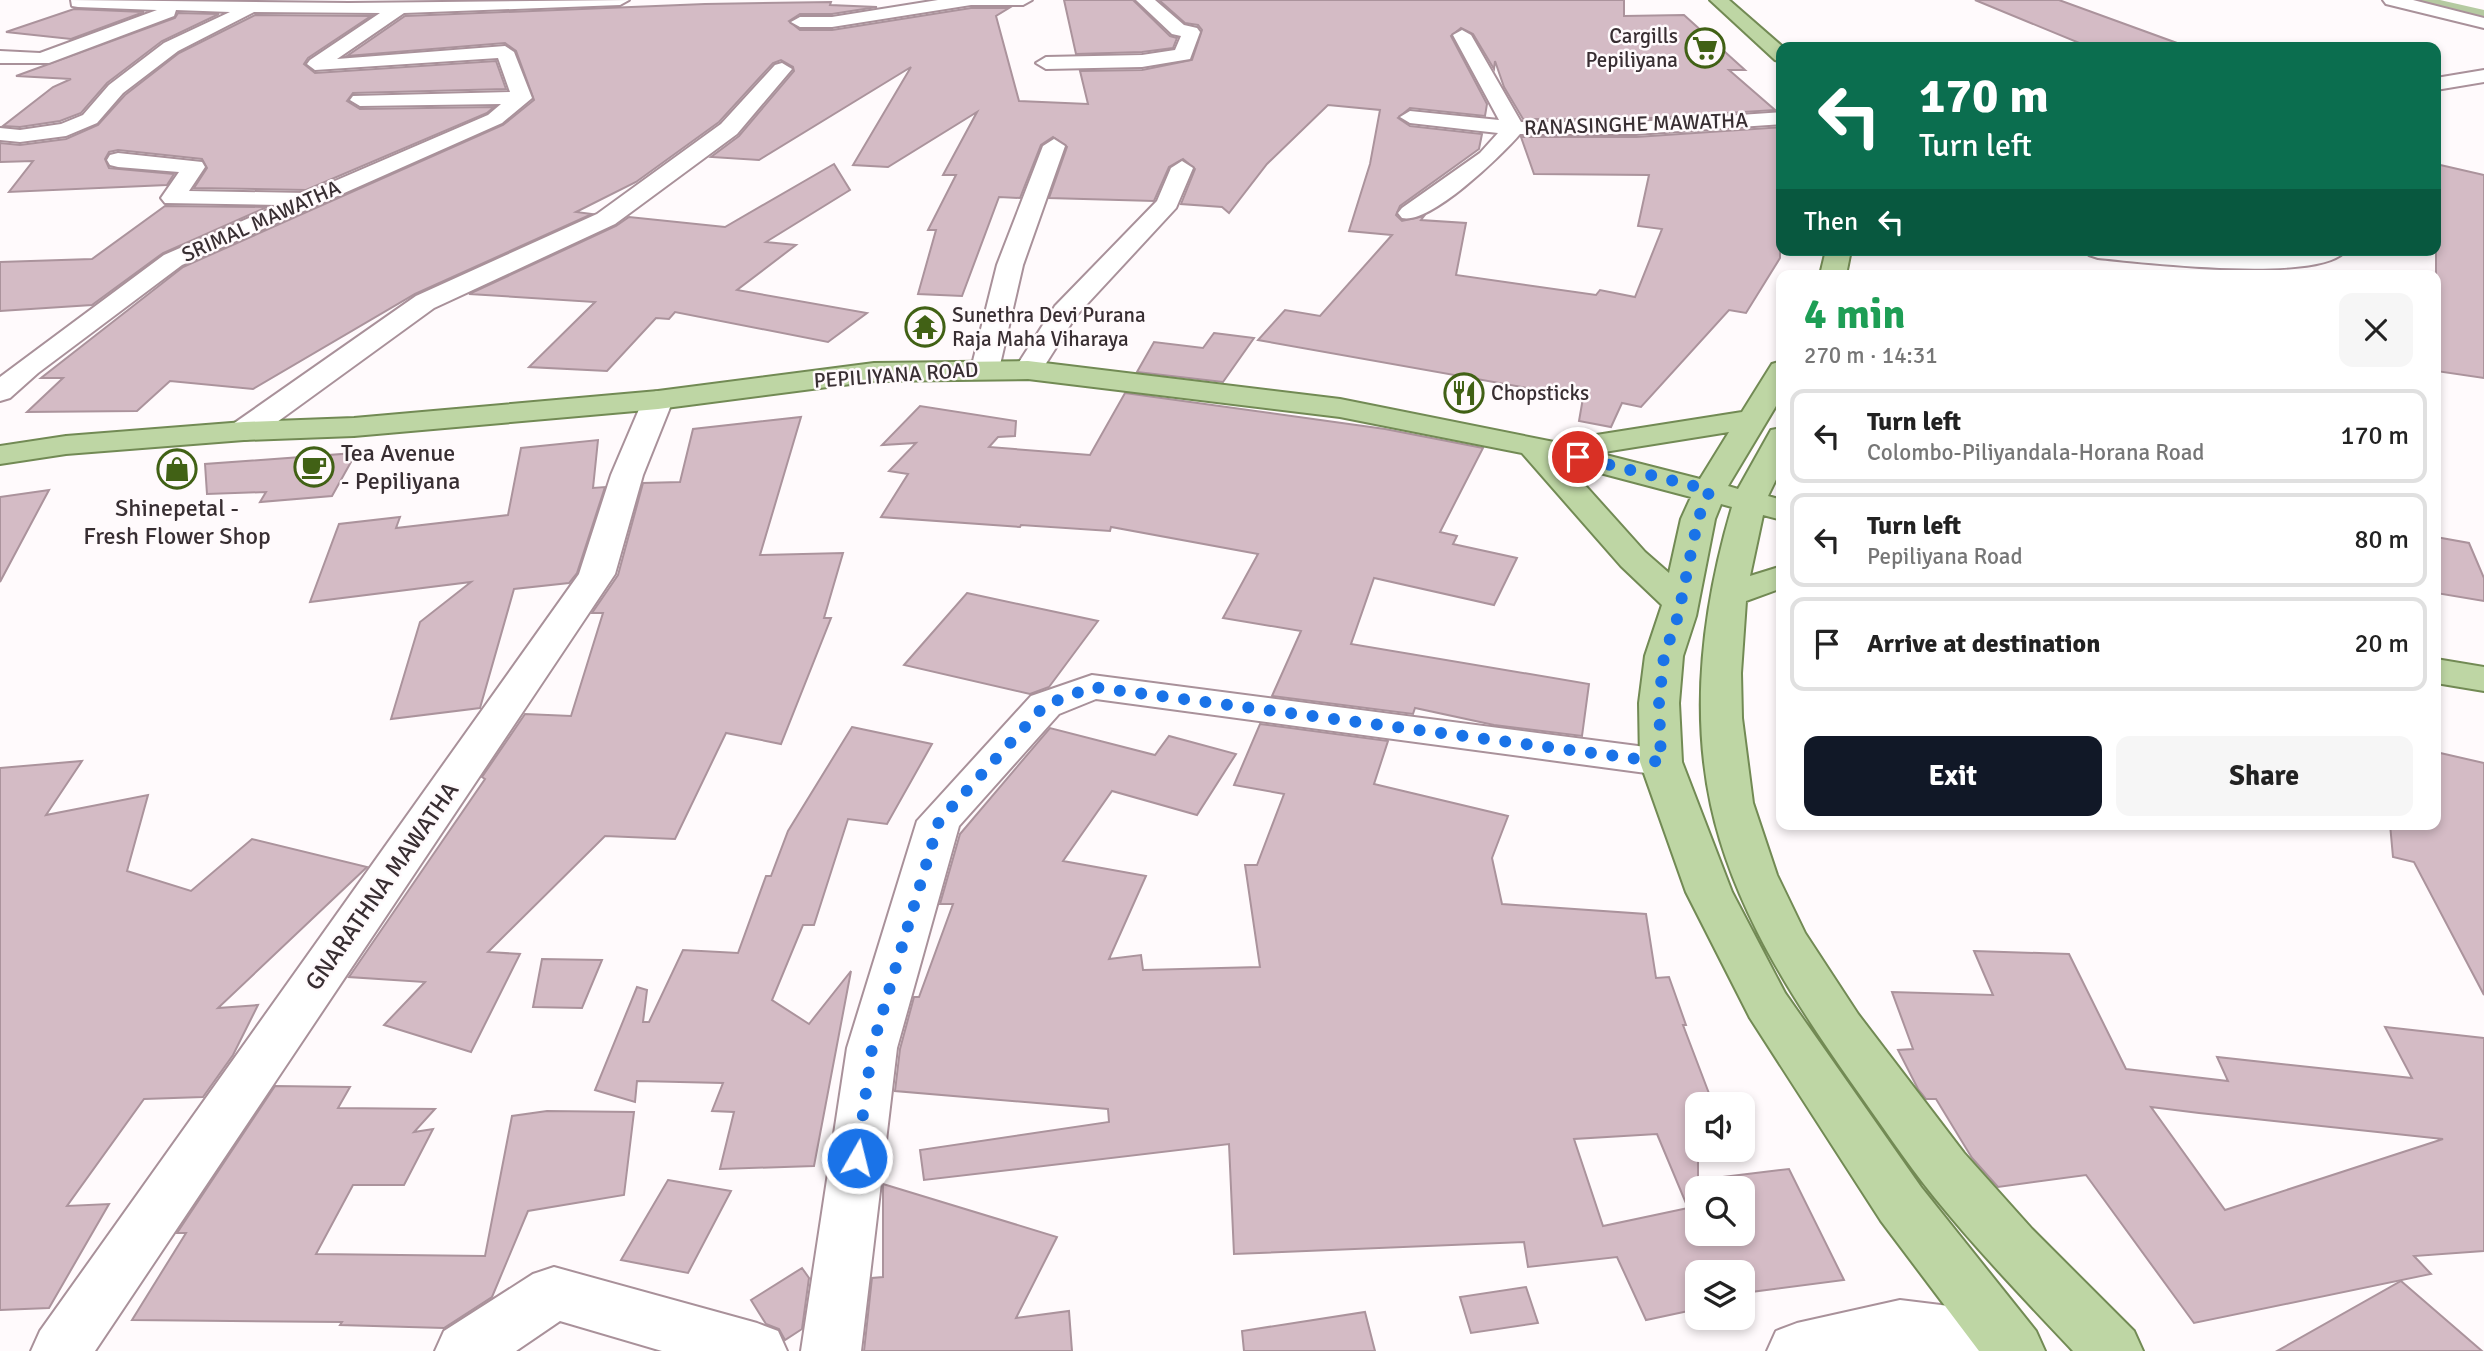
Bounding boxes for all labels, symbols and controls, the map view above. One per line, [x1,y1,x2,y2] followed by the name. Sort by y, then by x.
[1585,23,1678,73] place label: Cargills Pepiliyana
[1684,27,1726,69] supermarket icon: Cargills Pepiliyana
[1919,66,2049,126] text: 170 m
[1804,70,1895,161] icon: left
[1523,107,1749,141] street label: RANASINGHE MAWATHA
[1919,126,2032,165] text: Turn left
[178,174,345,268] street label: SRIMAL MAWATHA
[1872,203,1910,241] icon: left
[1804,206,1858,238] text: Then
[1804,289,1905,340] text: 4 min
[2339,293,2413,367] button: close
[952,302,1146,352] place label: Sunethra Devi Purana Raja Maha Viharaya
[904,306,946,348] temple icon: Sunethra Devi Purana Raja Maha Viharaya
[1804,341,1938,370] text: 270 m · 14:31
[813,356,979,394] street label: PEPILIYANA ROAD
[1443,372,1485,414] restaurant icon: Chopsticks
[1491,380,1589,406] place label: Chopsticks
[1867,406,1961,438] text: Turn left
[1808,417,1846,455] icon: left
[2340,420,2409,452] text: 170 m
[1548,427,1608,487] pin
[341,438,460,496] place label: Tea Avenue - Pepiliyana
[1559,438,1597,476] icon: arrive
[1867,438,2205,467] text: Colombo-Piliyandala-Horana Road
[293,446,335,488] cafe icon: Tea Avenue - Pepiliyana
[156,448,198,490] shop icon: Shinepetal - Fresh Flower Shop
[83,493,271,551] place label: Shinepetal - Fresh Flower Shop
[1867,510,1961,542] text: Turn left
[1808,521,1846,559] icon: left
[2354,524,2409,556] text: 80 m
[1867,542,2023,571] text: Pepiliyana Road
[1808,625,1846,663] icon: arrive
[1867,628,2100,660] text: Arrive at destination
[2354,628,2409,660] text: 20 m
[1804,736,2102,816] button: Exit
[2116,736,2413,816] button: Share
[299,776,465,996] street label: GNARATHNA MAWATHA
[1685,1092,1755,1330] map controls
[1685,1092,1755,1162] button: sound
[820,1121,894,1195] position arrow
[1685,1176,1755,1246] button: search
[1685,1260,1755,1330] button: layers

